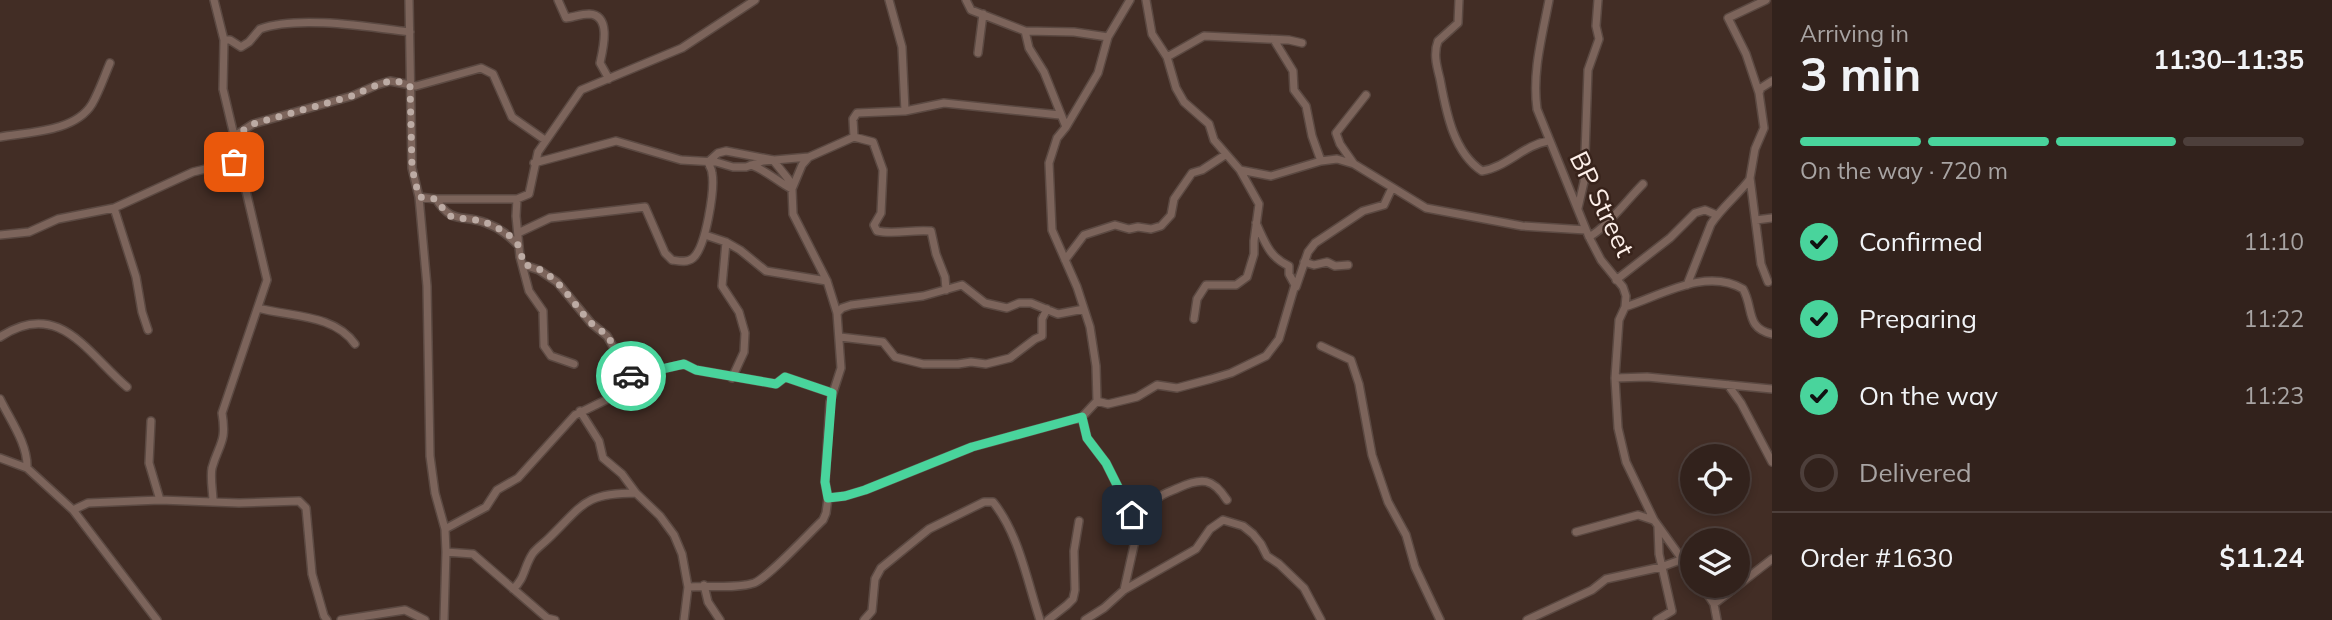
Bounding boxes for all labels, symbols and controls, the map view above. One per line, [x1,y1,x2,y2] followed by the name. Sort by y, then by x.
[1800,19,1909,48] text: Arriving in
[2153,43,2304,76] text: 11:30–11:35
[1800,45,1921,103] text: 3 min
[204,132,264,192] pin
[215,143,253,181] icon: bag
[1563,146,1642,262] street label: BP Street
[1800,156,2008,185] text: On the way · 720 m
[1800,223,1838,261] icon: check
[1859,225,1983,258] text: Confirmed
[2244,227,2304,256] text: 11:10
[1800,300,1838,338] icon: check
[1859,302,1977,335] text: Preparing
[2244,304,2304,333] text: 11:22
[596,341,666,411] courier
[612,357,650,395] icon: car
[1800,377,1838,415] icon: check
[1859,379,1998,412] text: On the way
[2244,381,2304,410] text: 11:23
[1680,444,1750,598] map controls
[1680,444,1750,514] button: locate
[1859,456,1972,489] text: Delivered
[1102,485,1162,545] pin
[1113,496,1151,534] icon: home
[1680,528,1750,598] button: layers
[1800,541,1953,574] text: Order #1630
[2220,541,2304,574] text: $11.24

